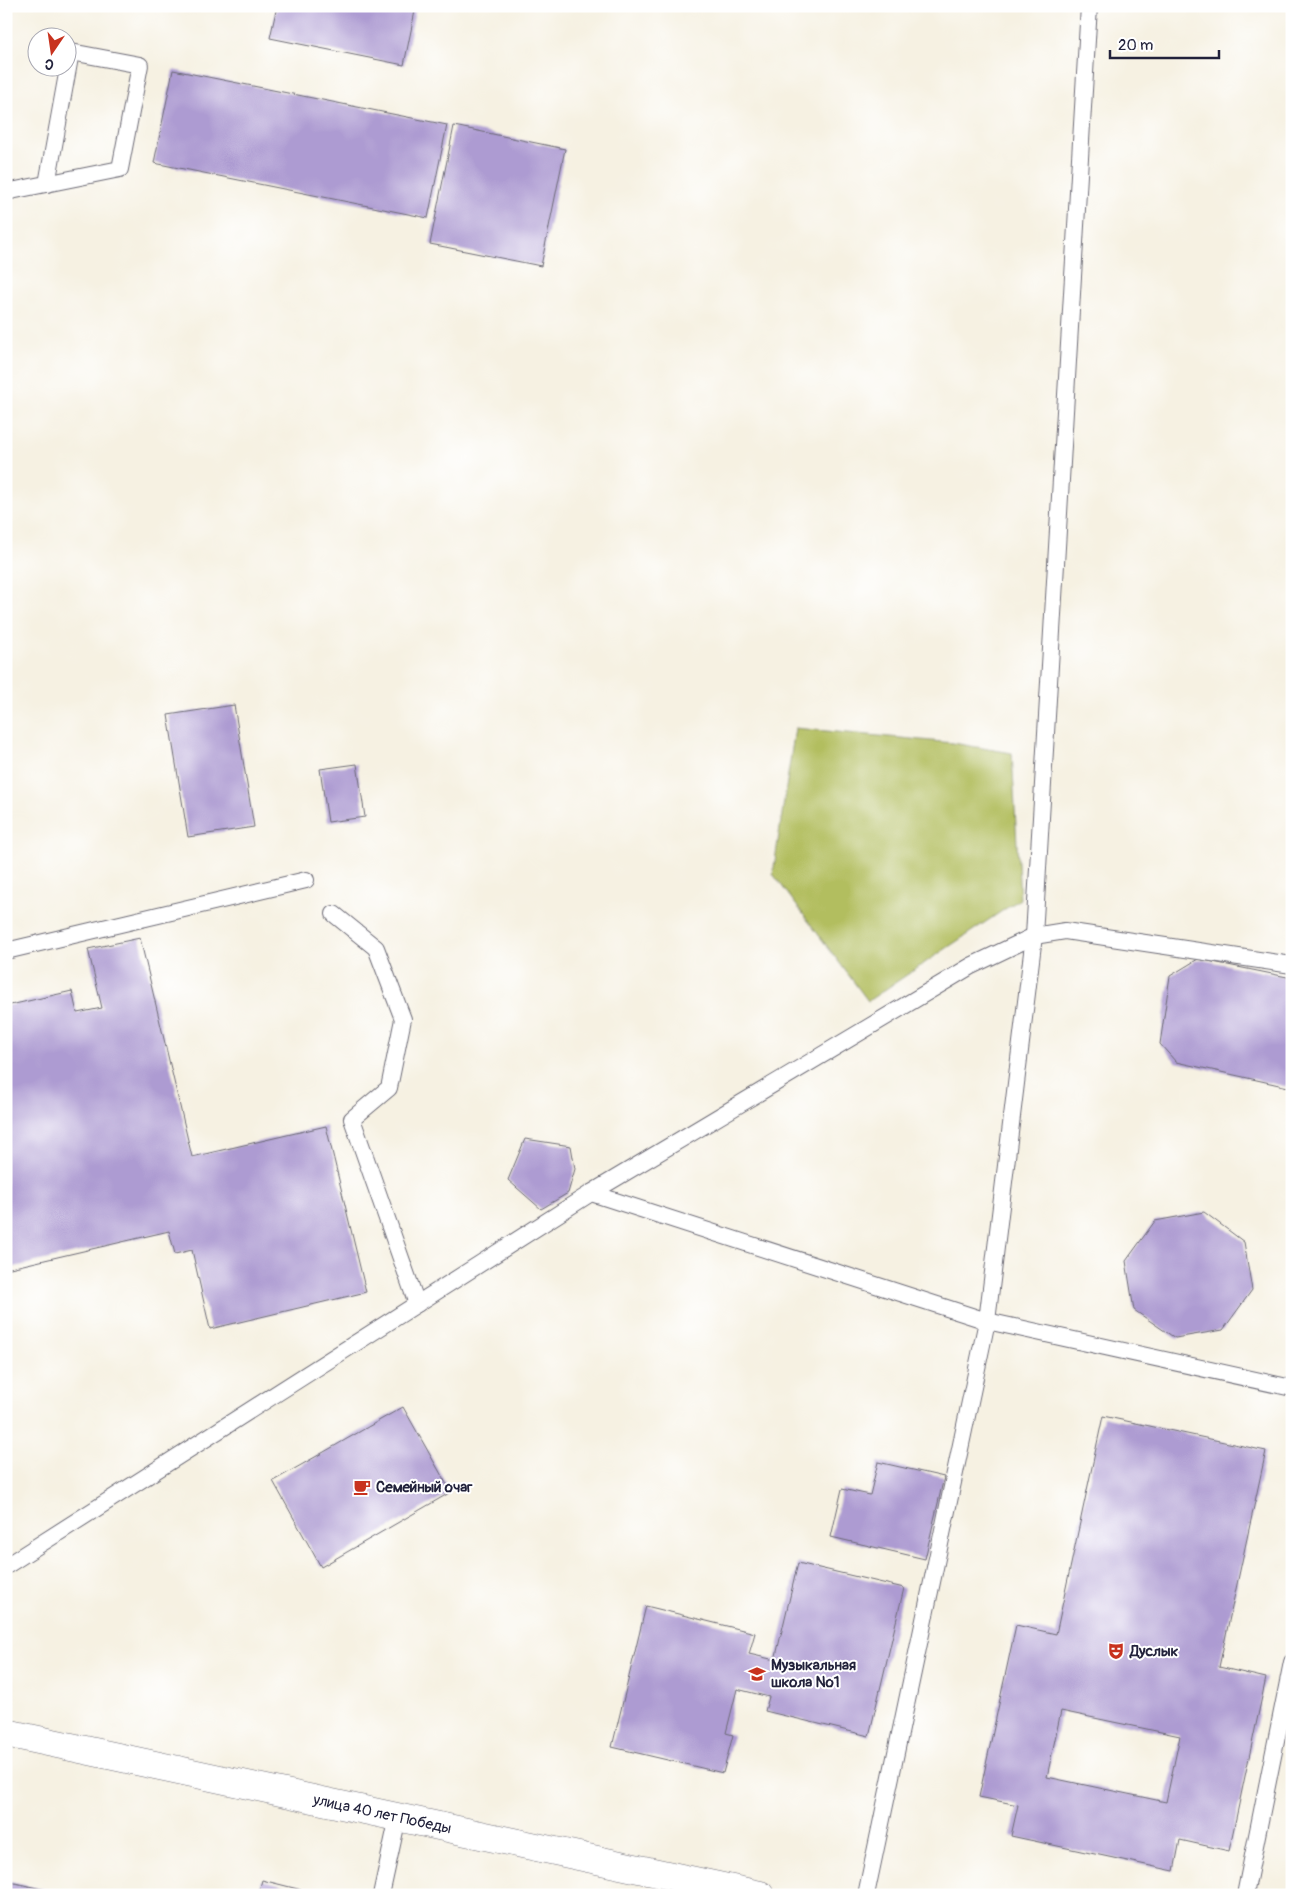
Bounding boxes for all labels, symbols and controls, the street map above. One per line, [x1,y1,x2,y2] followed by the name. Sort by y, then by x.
[28,28,78,78] north arrow
[1110,28,1219,60] scale bar
[1118,36,1153,55] text: 20 m
[43,55,55,73] text: С
[352,1477,372,1497] cafe icon: Семейный очаг
[376,1478,473,1497] place label: Семейный очаг
[1106,1641,1126,1661] theatre icon: Дуслык
[1129,1642,1179,1661] place label: Дуслык
[771,1656,856,1692] place label: Музыкальная школа №1
[747,1664,767,1684] school or university icon: Музыкальная школа №1
[311,1790,453,1838] street label: улица 40 лет Победы

